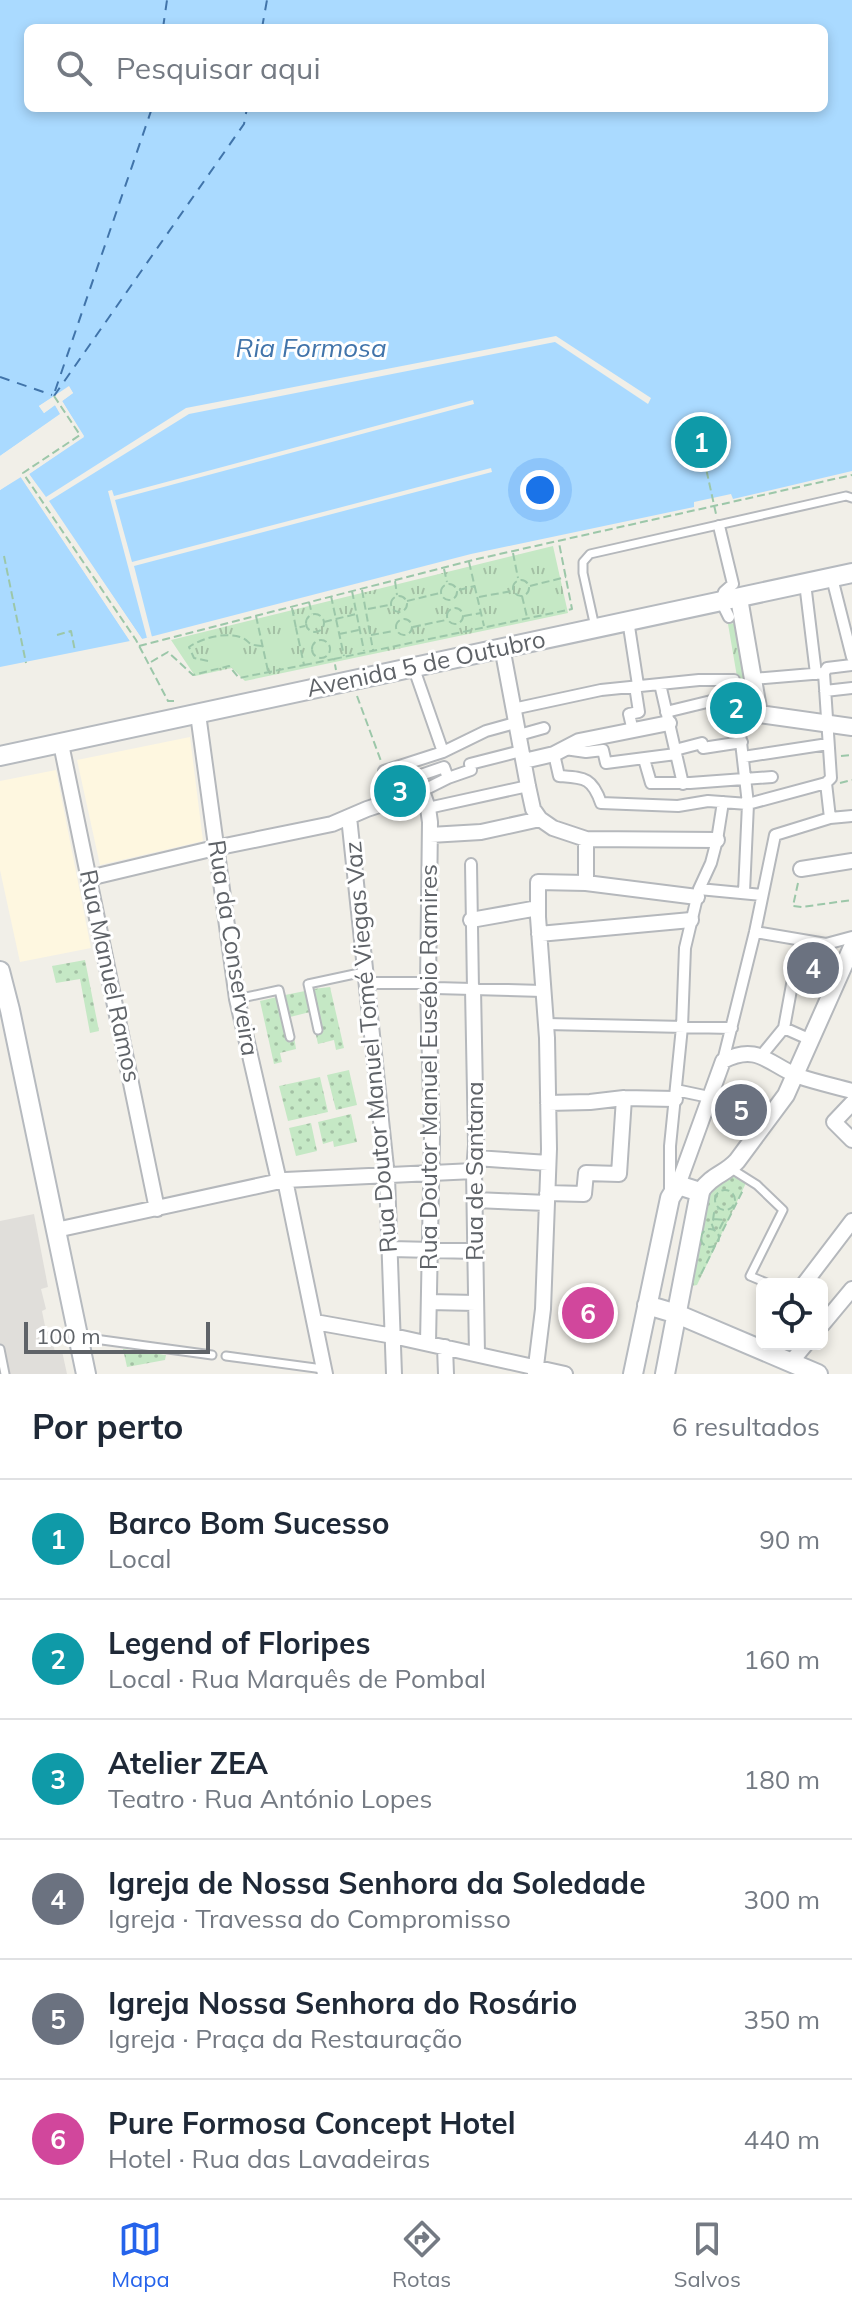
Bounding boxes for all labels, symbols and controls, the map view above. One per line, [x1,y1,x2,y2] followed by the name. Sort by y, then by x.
[24,24,828,112] search box
[52,46,96,90] icon: search
[116,49,321,87] text: Pesquisar aqui
[235,331,387,364] water label: Ria Formosa
[675,412,727,472] pin: 1
[520,470,560,510] your location
[304,623,548,703] street label: Avenida 5 de Outubro
[710,678,762,738] pin: 2
[374,761,426,821] pin: 3
[202,838,266,1058] street label: Rua da Conserveira
[337,840,403,1254] street label: Rua Doutor Manuel Tomé Viegas Vaz
[413,864,443,1270] street label: Rua Doutor Manuel Eusébio Ramires
[74,867,148,1085] street label: Rua Manuel Ramos
[787,938,839,998] pin: 4
[715,1080,767,1140] pin: 5
[459,1081,489,1261] street label: Rua de Santana
[756,1278,828,1350] map controls
[756,1278,828,1350] button: locate
[562,1283,614,1343] pin: 6
[24,1318,210,1354] scale bar
[36,1322,101,1350] text: 100 m
[32,1405,183,1448] text: Por perto
[672,1410,820,1443] text: 6 resultados
[108,1504,390,1542] text: Barco Bom Sucesso
[50,1523,66,1556] text: 1
[759,1523,820,1556] text: 90 m
[108,1542,171,1575] text: Local
[108,1624,370,1662] text: Legend of Floripes
[50,1643,66,1676] text: 2
[744,1643,820,1676] text: 160 m
[108,1662,486,1695] text: Local · Rua Marquês de Pombal
[108,1744,268,1782] text: Atelier ZEA
[50,1763,66,1796] text: 3
[744,1763,820,1796] text: 180 m
[108,1782,432,1815] text: Teatro · Rua António Lopes
[108,1864,646,1902] text: Igreja de Nossa Senhora da Soledade
[50,1883,66,1916] text: 4
[744,1883,820,1916] text: 300 m
[108,1902,511,1935] text: Igreja · Travessa do Compromisso
[108,1984,577,2022] text: Igreja Nossa Senhora do Rosário
[50,2003,66,2036] text: 5
[744,2003,820,2036] text: 350 m
[108,2022,462,2055] text: Igreja · Praça da Restauração
[108,2104,516,2142] text: Pure Formosa Concept Hotel
[50,2123,66,2156] text: 6
[744,2123,820,2156] text: 440 m
[108,2142,430,2175] text: Hotel · Rua das Lavadeiras
[111,2217,170,2293] tab: Mapa
[392,2217,451,2293] tab: Rotas
[674,2217,741,2293] tab: Salvos

